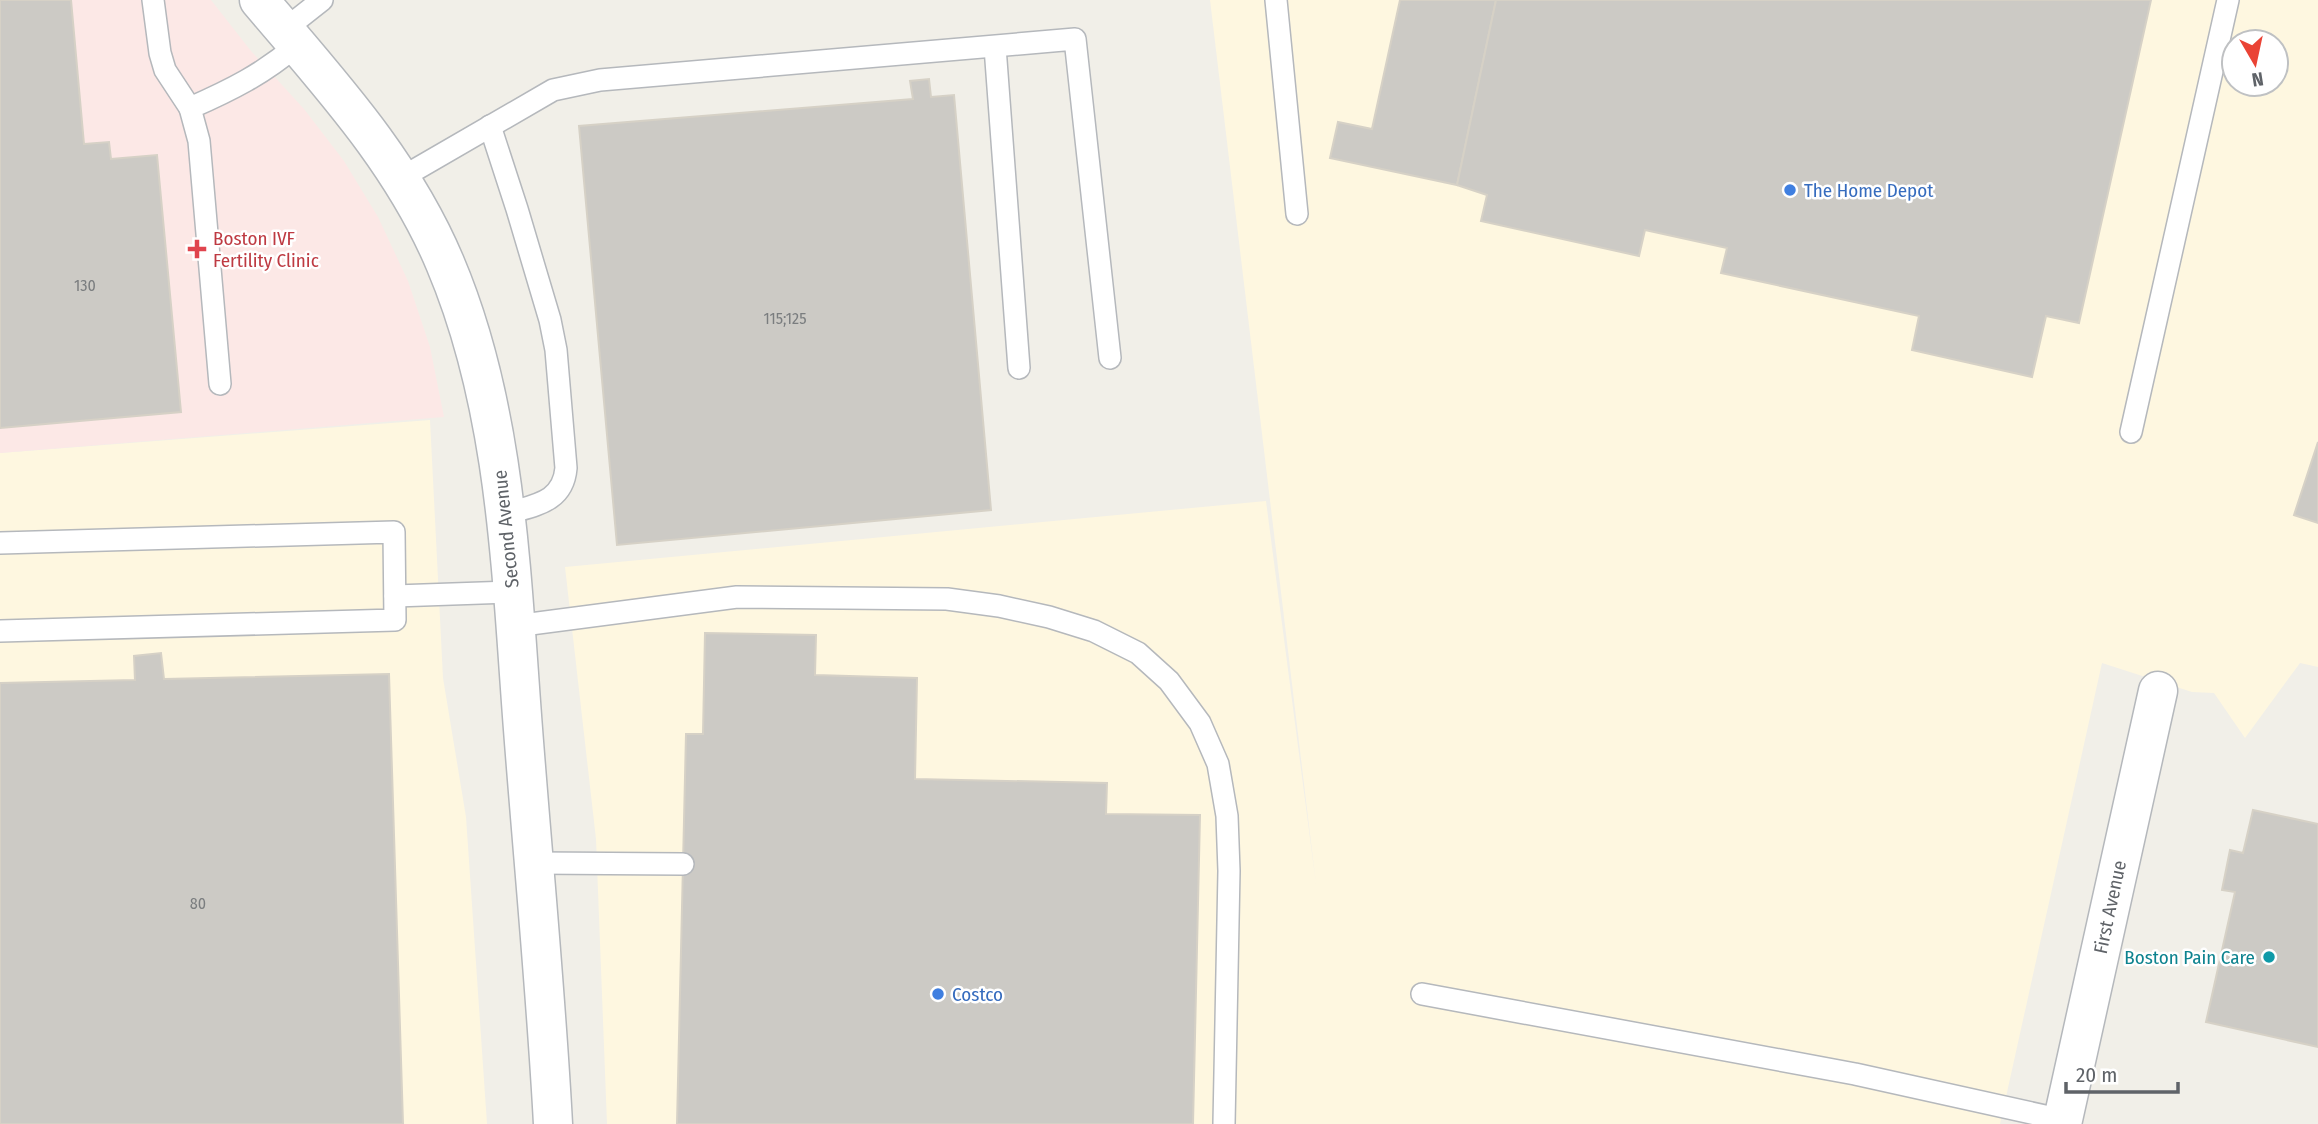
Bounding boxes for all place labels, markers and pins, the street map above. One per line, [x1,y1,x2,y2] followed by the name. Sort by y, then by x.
[1804,179,1934,202] place label: The Home Depot
[1782,182,1798,198] marker: The Home Depot
[213,227,319,272] place label: Boston IVF Fertility Clinic
[187,239,207,259] marker: Boston IVF Fertility Clinic
[2124,946,2255,969] place label: Boston Pain Care
[2261,949,2277,965] marker: Boston Pain Care
[952,983,1003,1006] place label: Costco
[930,986,946,1002] marker: Costco

